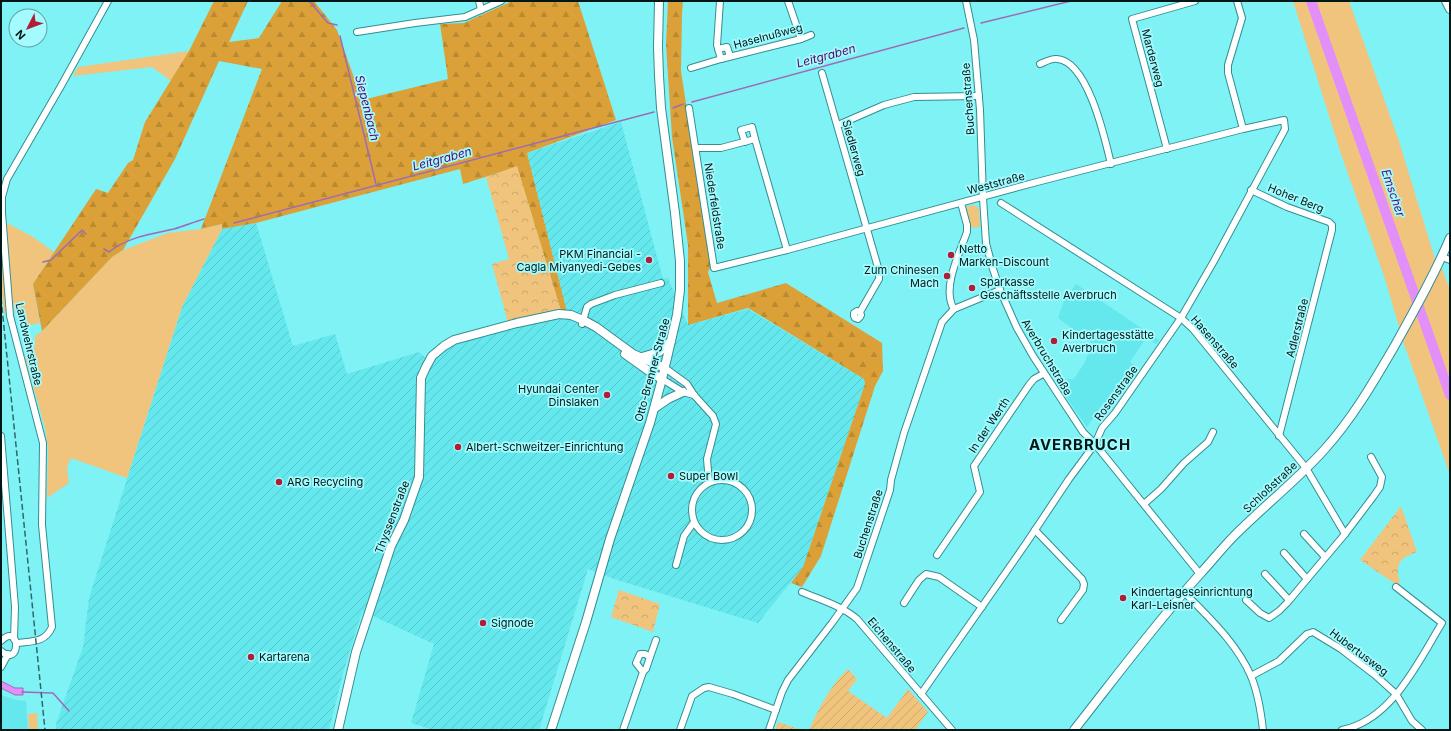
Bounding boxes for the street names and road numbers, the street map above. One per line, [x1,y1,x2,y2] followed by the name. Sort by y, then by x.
[732,20,804,52] street label: Haselnußweg
[1139,27,1167,89] street label: Marderweg
[958,62,978,136] street label: Buchenstraße
[839,118,869,178] street label: Siedlerweg
[701,162,729,250] street label: Niederfeldstraße
[966,169,1026,197] street label: Weststraße
[1266,180,1326,216] street label: Hoher Berg
[1283,297,1311,359] street label: Adlerstraße
[13,301,45,387] street label: Landwehrstraße
[1188,313,1242,371] street label: Hasenstraße
[1019,316,1075,398] street label: Averbruchstraße
[631,317,673,423] street label: Otto-Brenner-Straße
[1091,363,1141,423] street label: Rosenstraße
[965,395,1013,455] street label: In der Werth
[1240,458,1300,516] street label: Schloßstraße
[372,479,412,555] street label: Thyssenstraße
[850,487,886,561] street label: Buchenstraße
[865,614,919,676] street label: Eichenstraße
[1327,625,1391,679] street label: Hubertusweg

